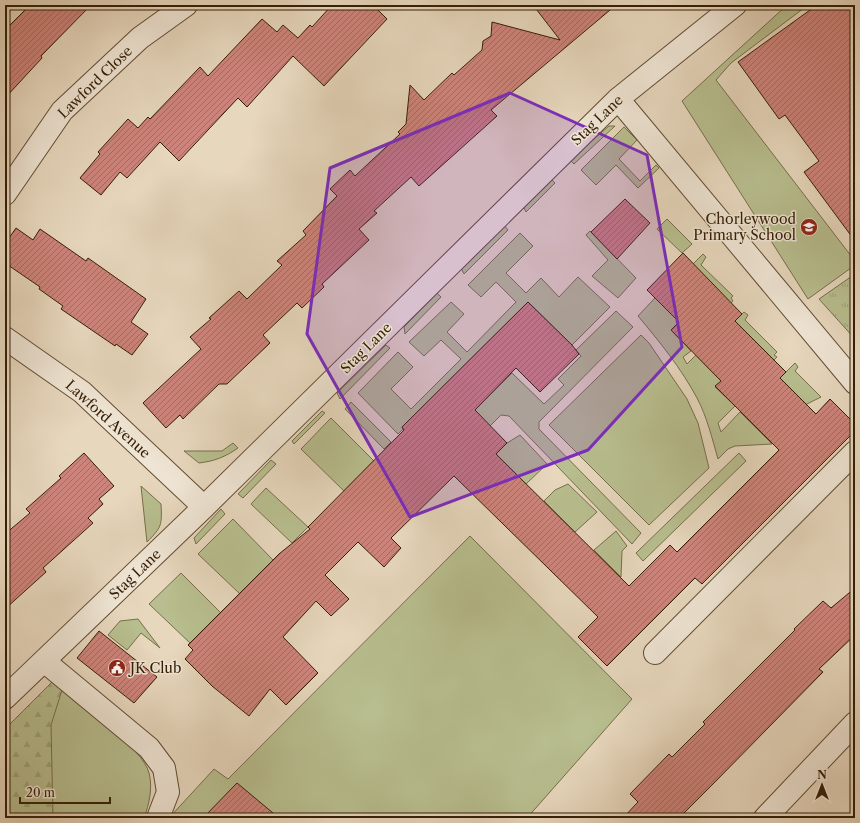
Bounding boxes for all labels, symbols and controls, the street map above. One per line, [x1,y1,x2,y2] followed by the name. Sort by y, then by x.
[54,42,136,122] street label: Lawford Close
[567,91,627,149] street label: Stag Lane
[693,210,796,244] place label: Chorleywood Primary School
[799,217,819,237] school or university icon: Chorleywood Primary School
[337,319,395,377] street label: Stag Lane
[62,376,154,462] street label: Lawford Avenue
[105,545,165,603] street label: Stag Lane
[107,658,127,678] public building icon: JK Club
[128,659,181,677] place label: JK Club
[802,765,842,805] north arrow
[817,768,827,782] text: N
[20,779,110,805] scale bar
[26,785,55,800] text: 20 m

